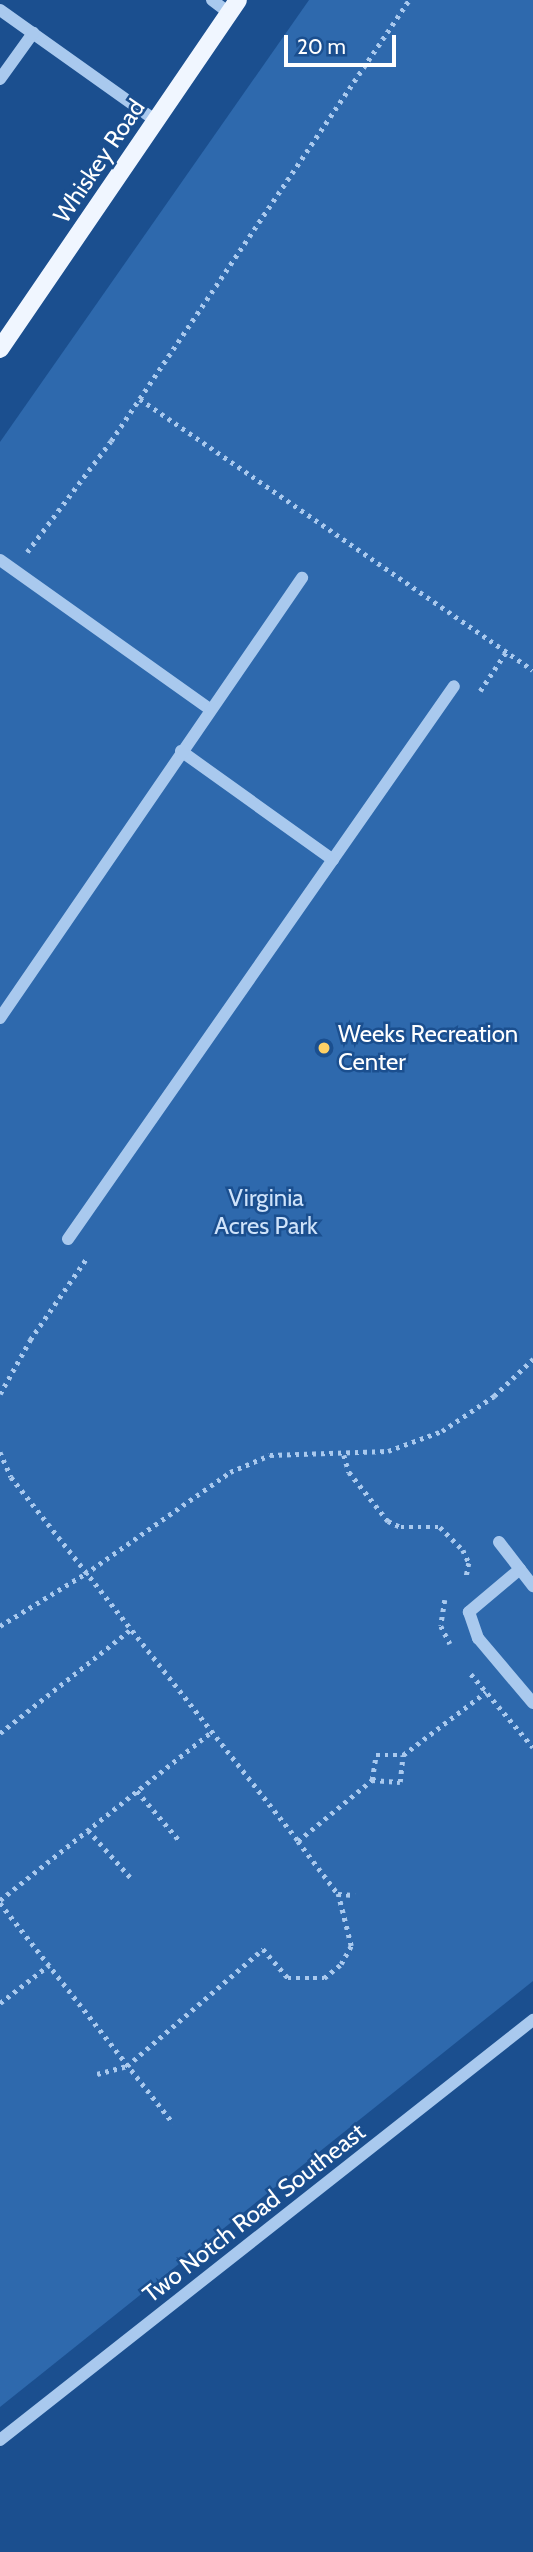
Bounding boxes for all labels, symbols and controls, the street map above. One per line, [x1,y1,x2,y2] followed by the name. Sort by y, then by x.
[288,21,400,65] scale bar
[297,34,346,59] text: 20 m
[47,94,151,228] street label: Whiskey Road
[338,1020,518,1076] place label: Weeks Recreation Center
[316,1040,332,1056] marker: Weeks Recreation Center
[214,1184,318,1240] park label: Virginia Acres Park
[137,2117,371,2309] street label: Two Notch Road Southeast

